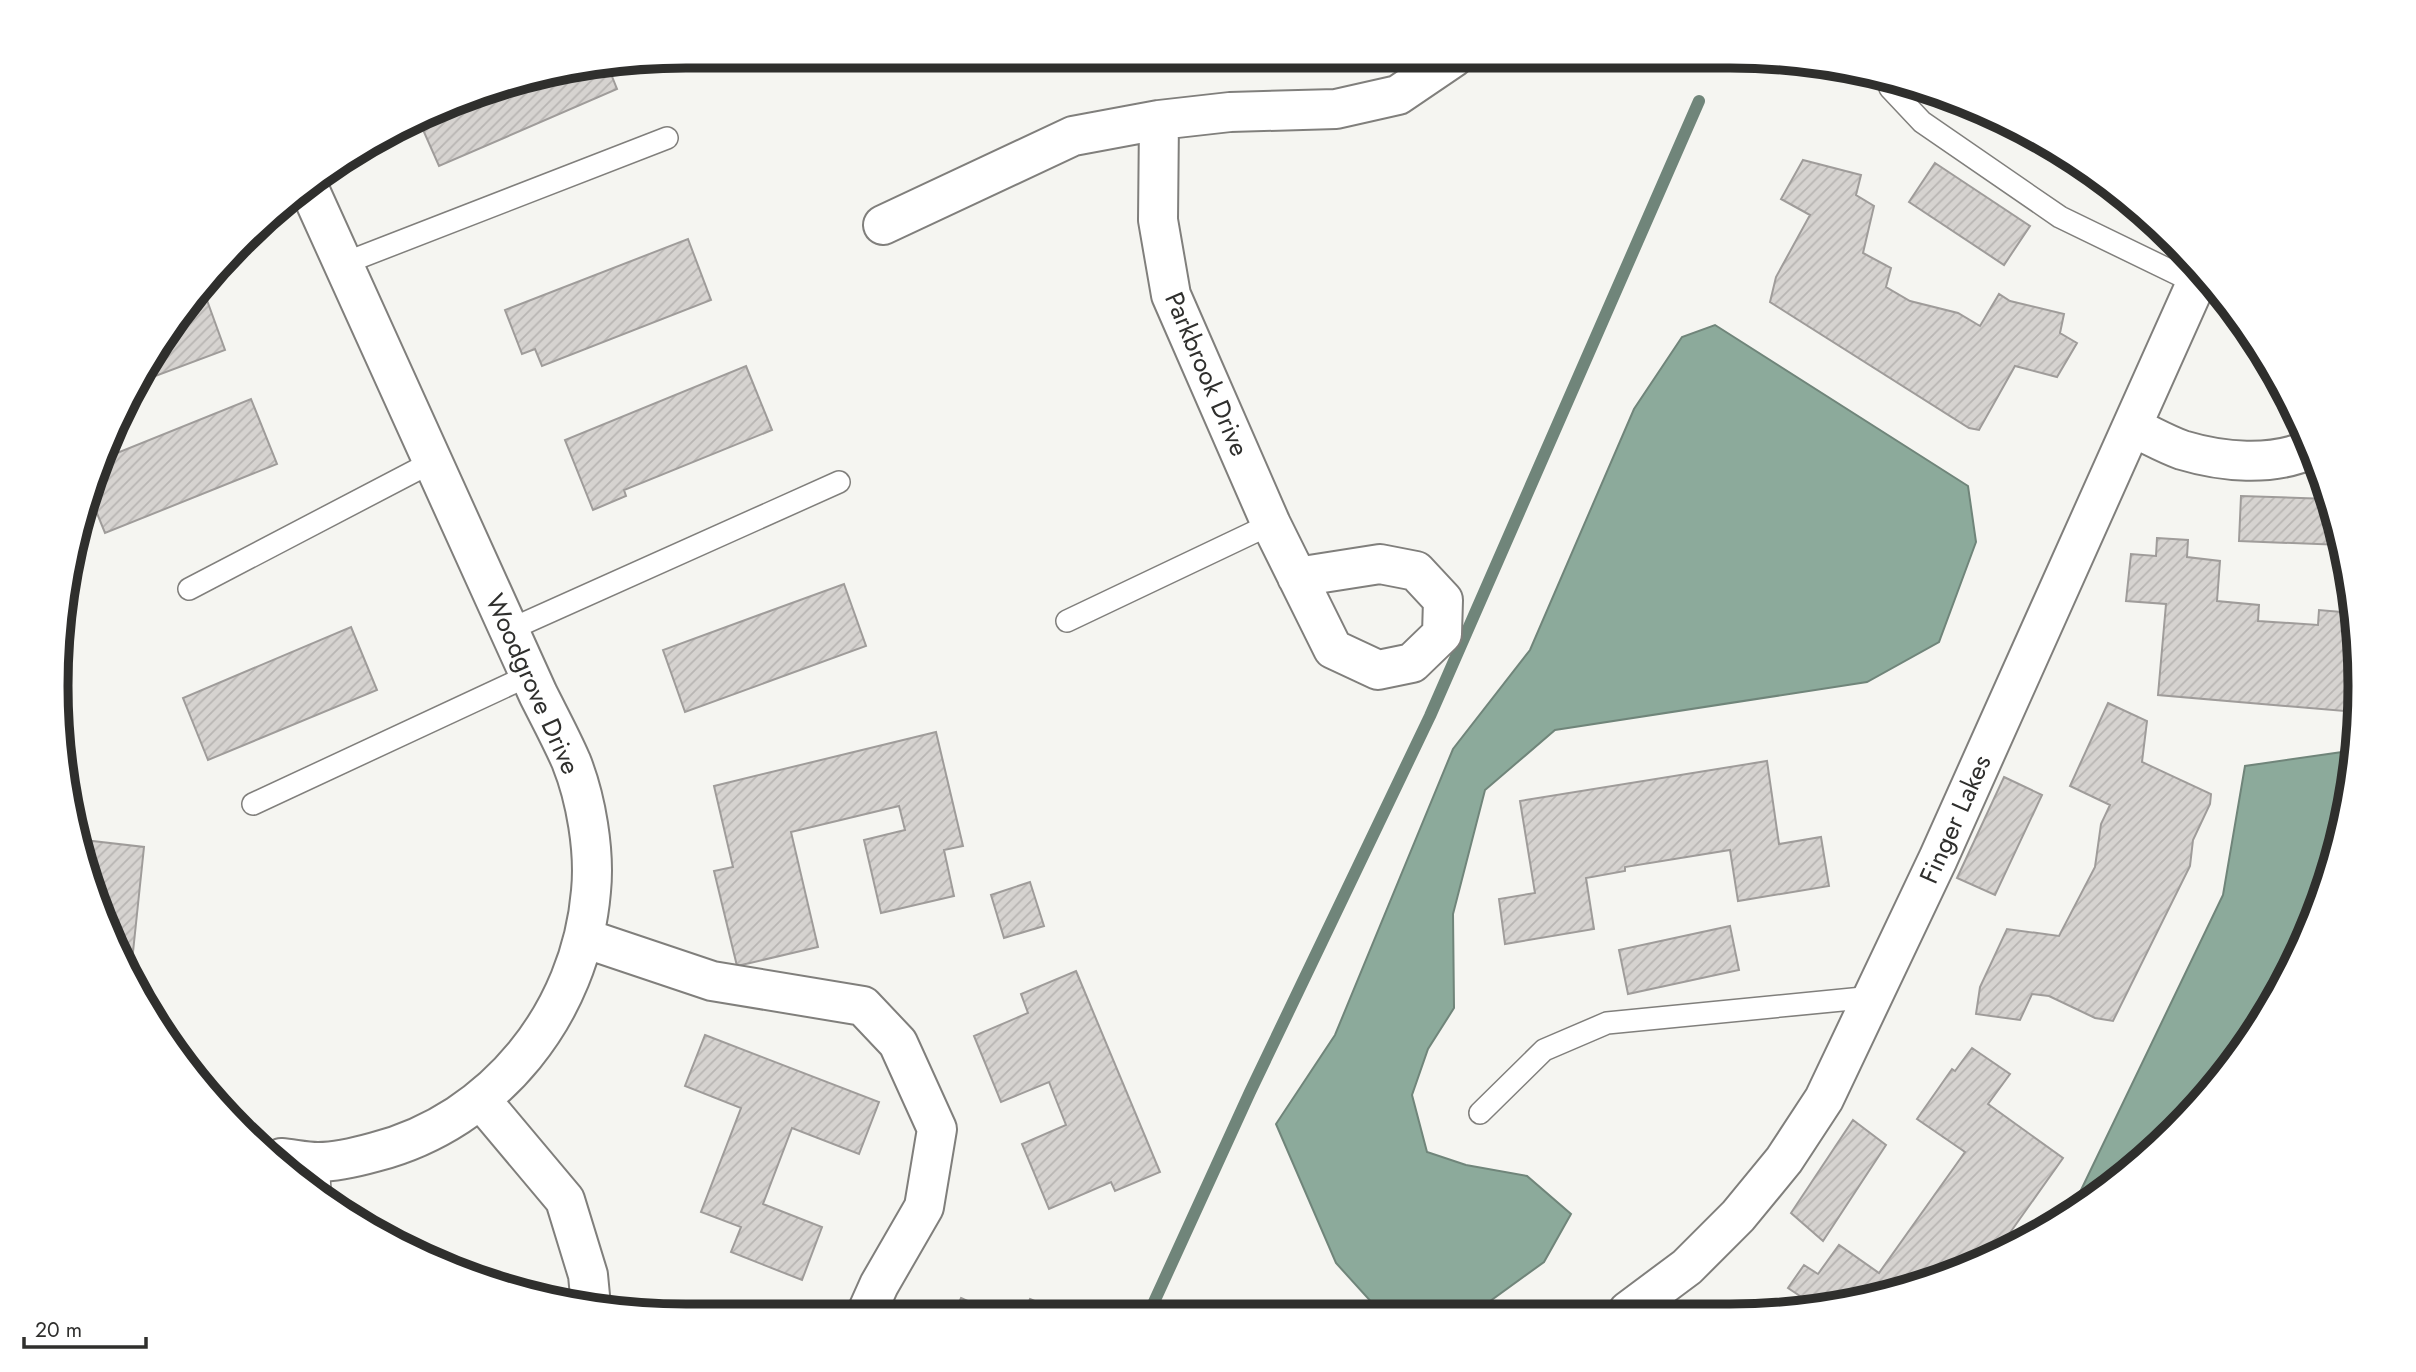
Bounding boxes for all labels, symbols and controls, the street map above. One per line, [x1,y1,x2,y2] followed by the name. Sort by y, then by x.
[1155,286,1259,462] street label: Parkbrook Drive
[476,588,590,780] street label: Woodgrove Drive
[1910,748,2000,890] street label: Finger Lakes
[24,1306,147,1350] scale bar
[35,1315,82,1345] text: 20 m

